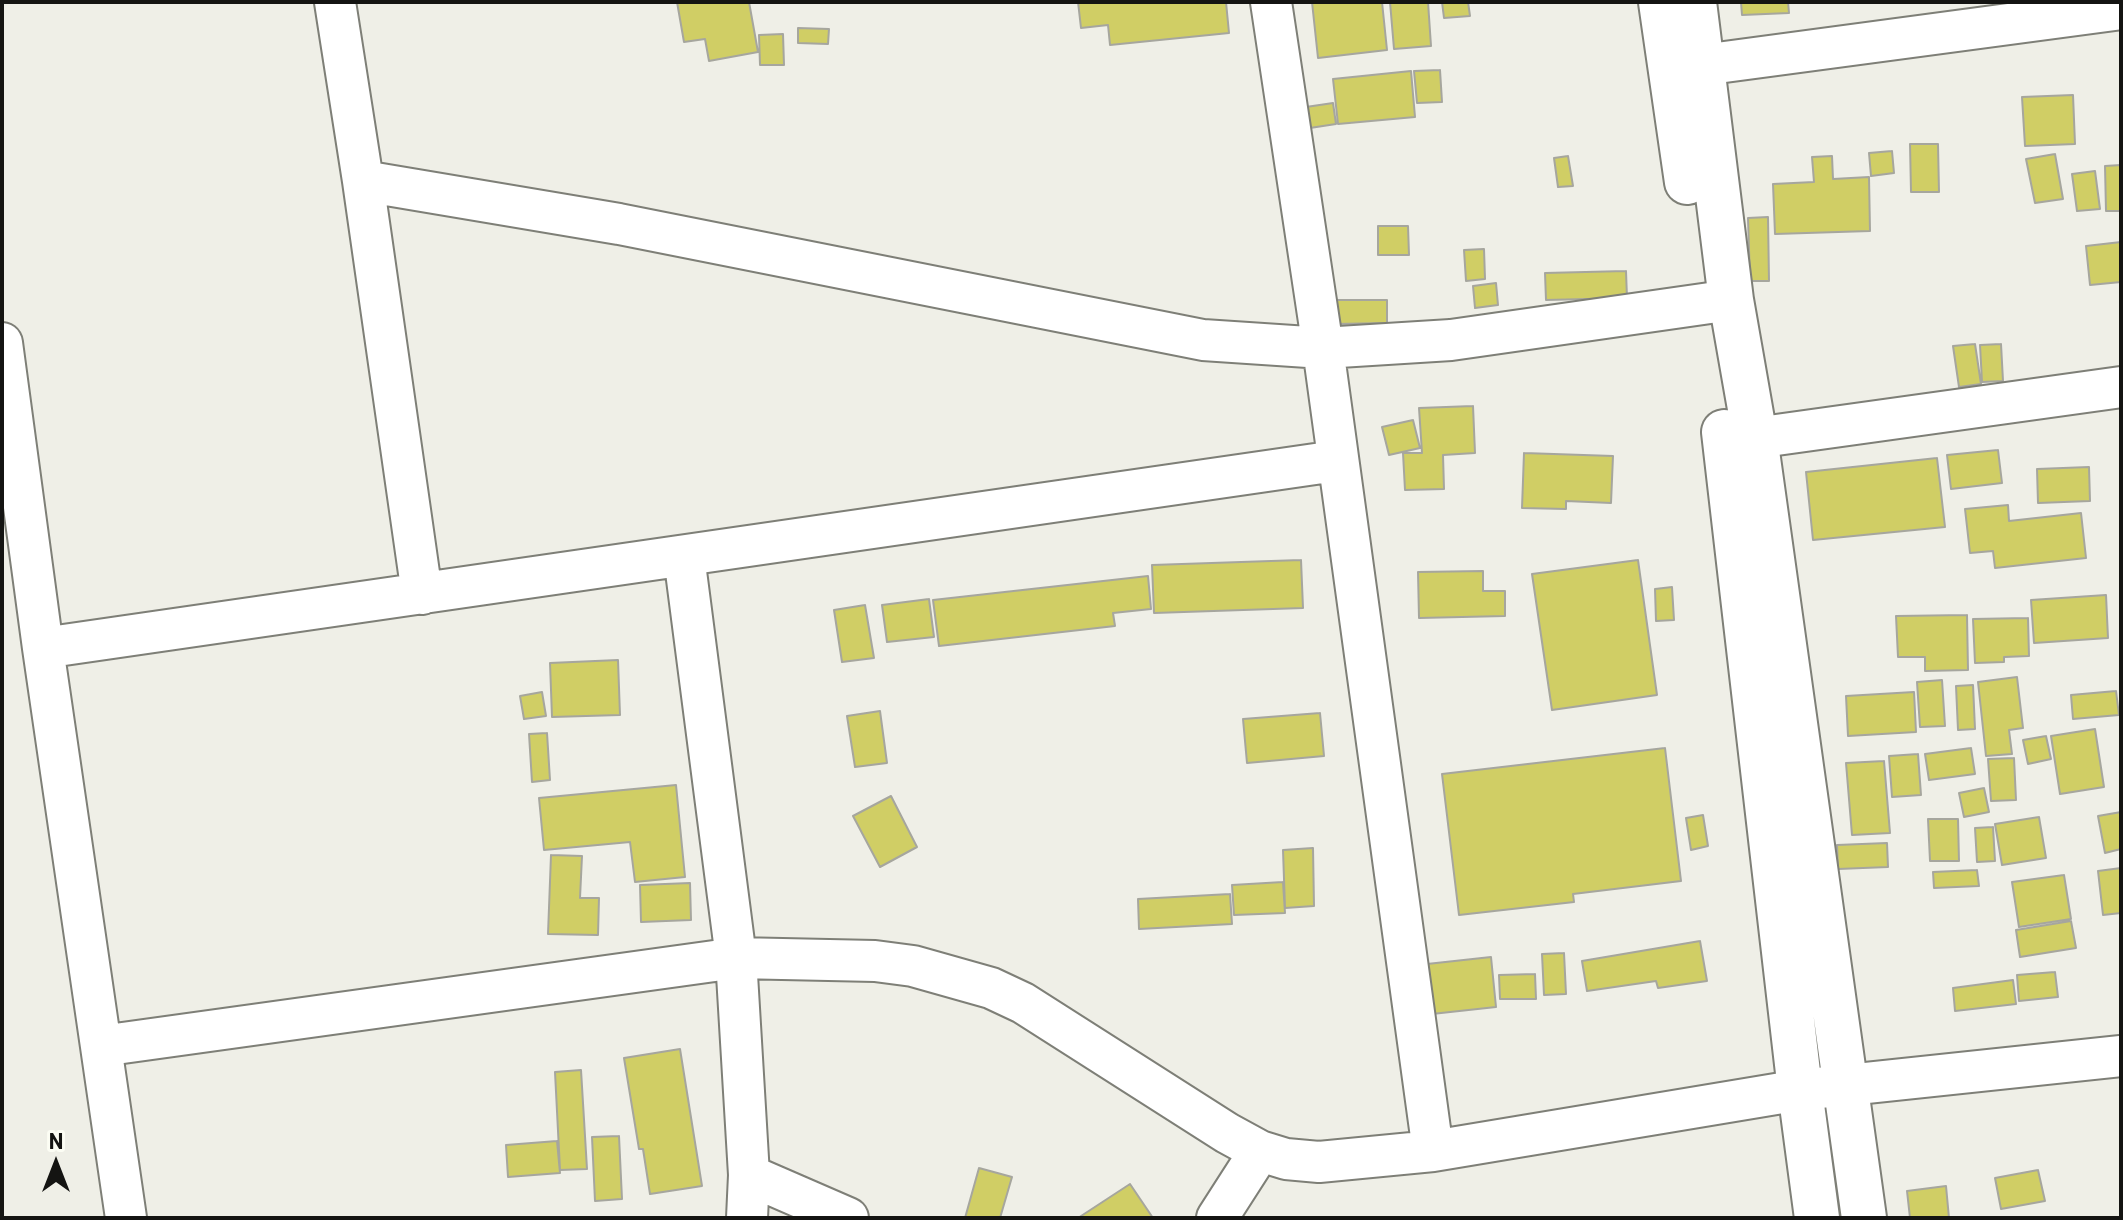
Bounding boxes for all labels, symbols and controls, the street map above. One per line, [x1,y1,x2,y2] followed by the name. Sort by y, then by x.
[16,1124,96,1204] north arrow
[49,1127,63,1153] text: N

